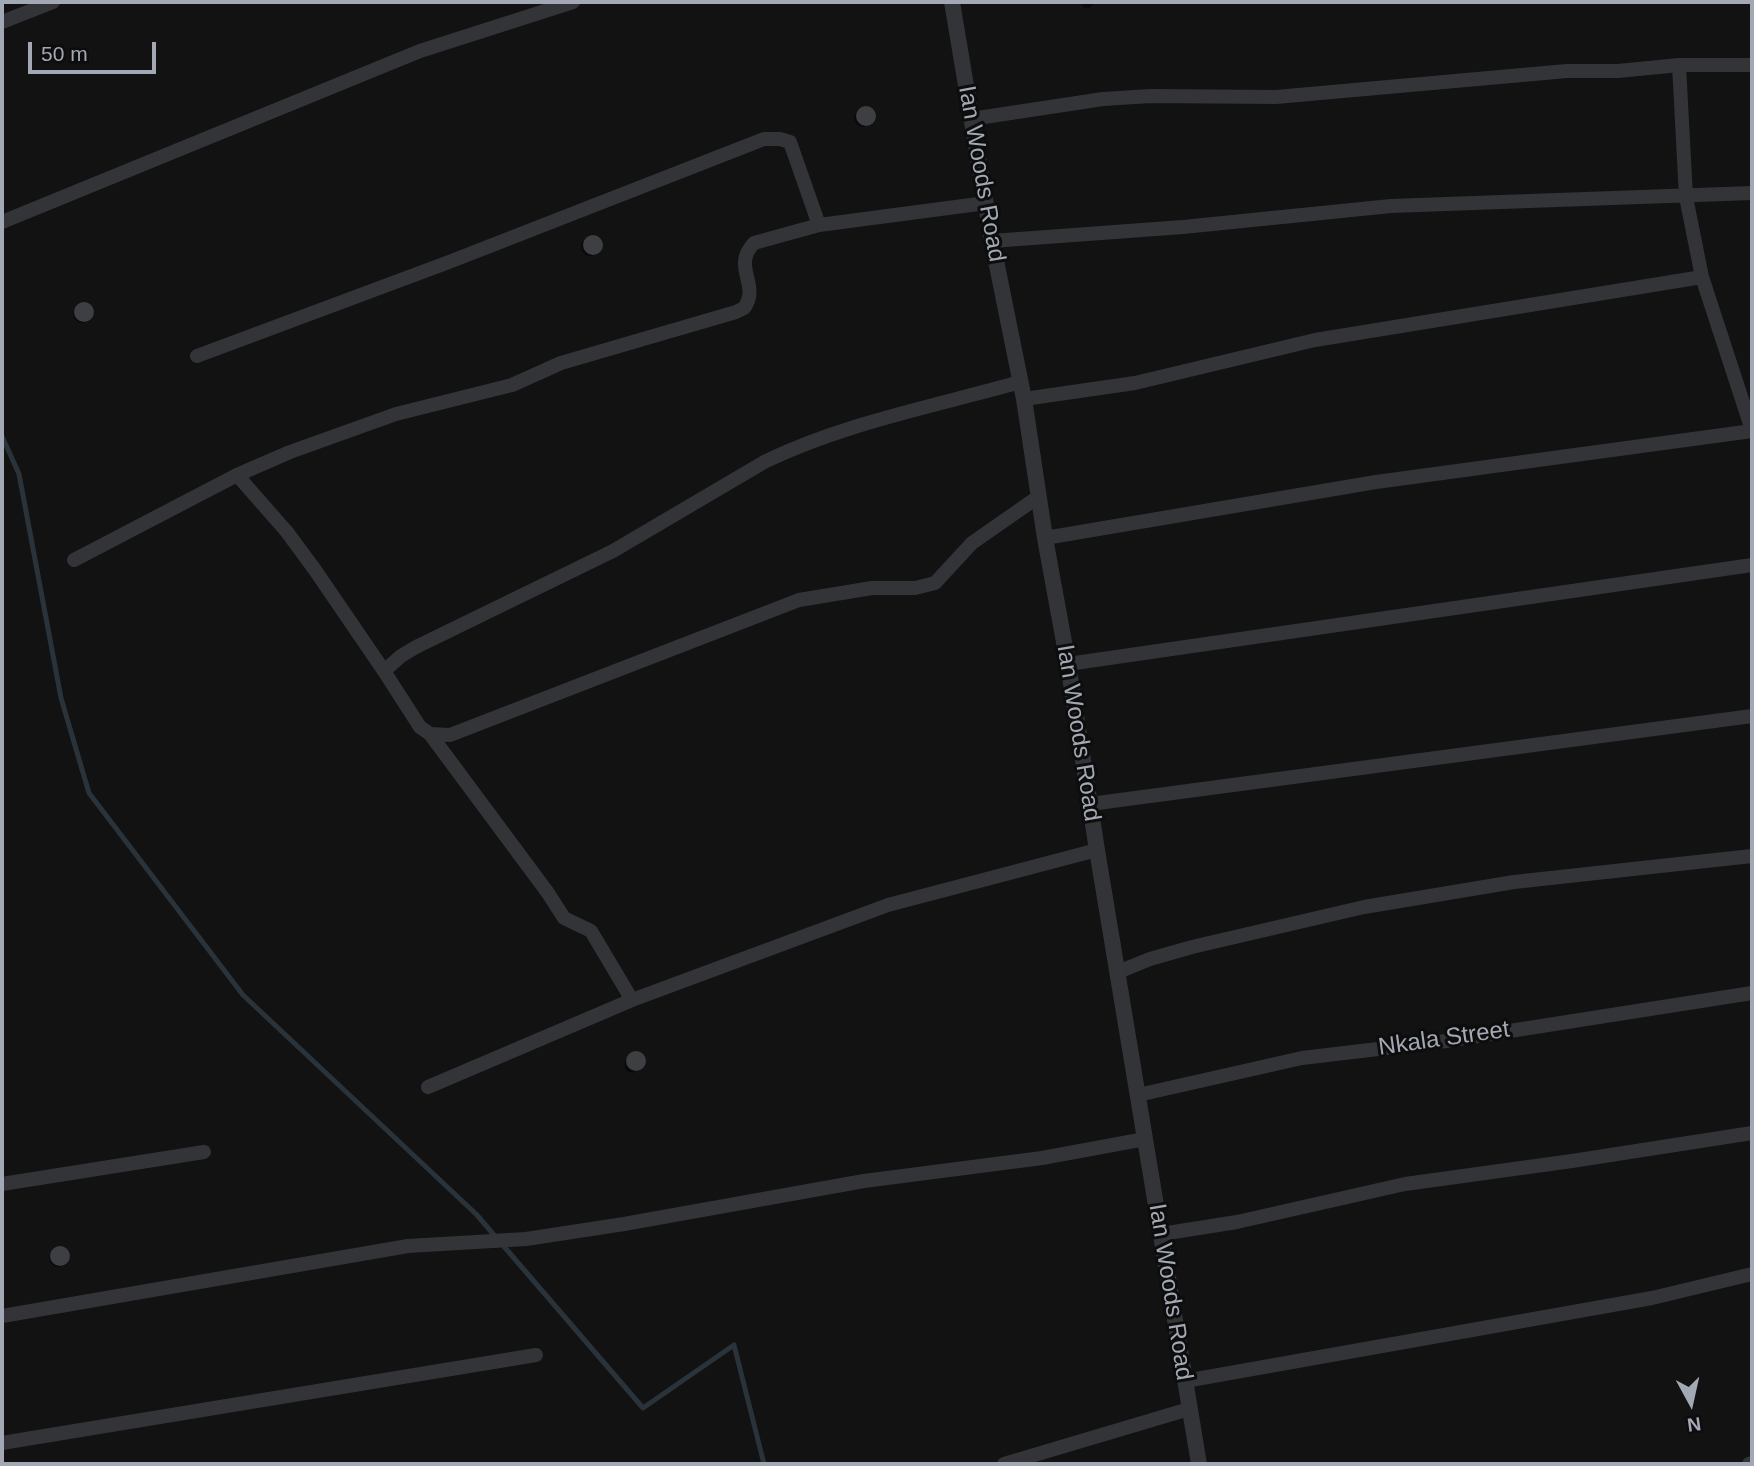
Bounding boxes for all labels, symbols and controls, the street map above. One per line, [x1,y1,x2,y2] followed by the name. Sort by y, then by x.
[32,28,159,72] scale bar
[41,42,88,65] text: 50 m
[951,84,1011,264] street label: Ian Woods Road
[1050,643,1106,823] street label: Ian Woods Road
[1377,1016,1511,1062] street label: Nkala Street
[1142,1202,1198,1382] street label: Ian Woods Road
[1656,1368,1726,1438] north arrow
[1686,1413,1702,1436] text: N

